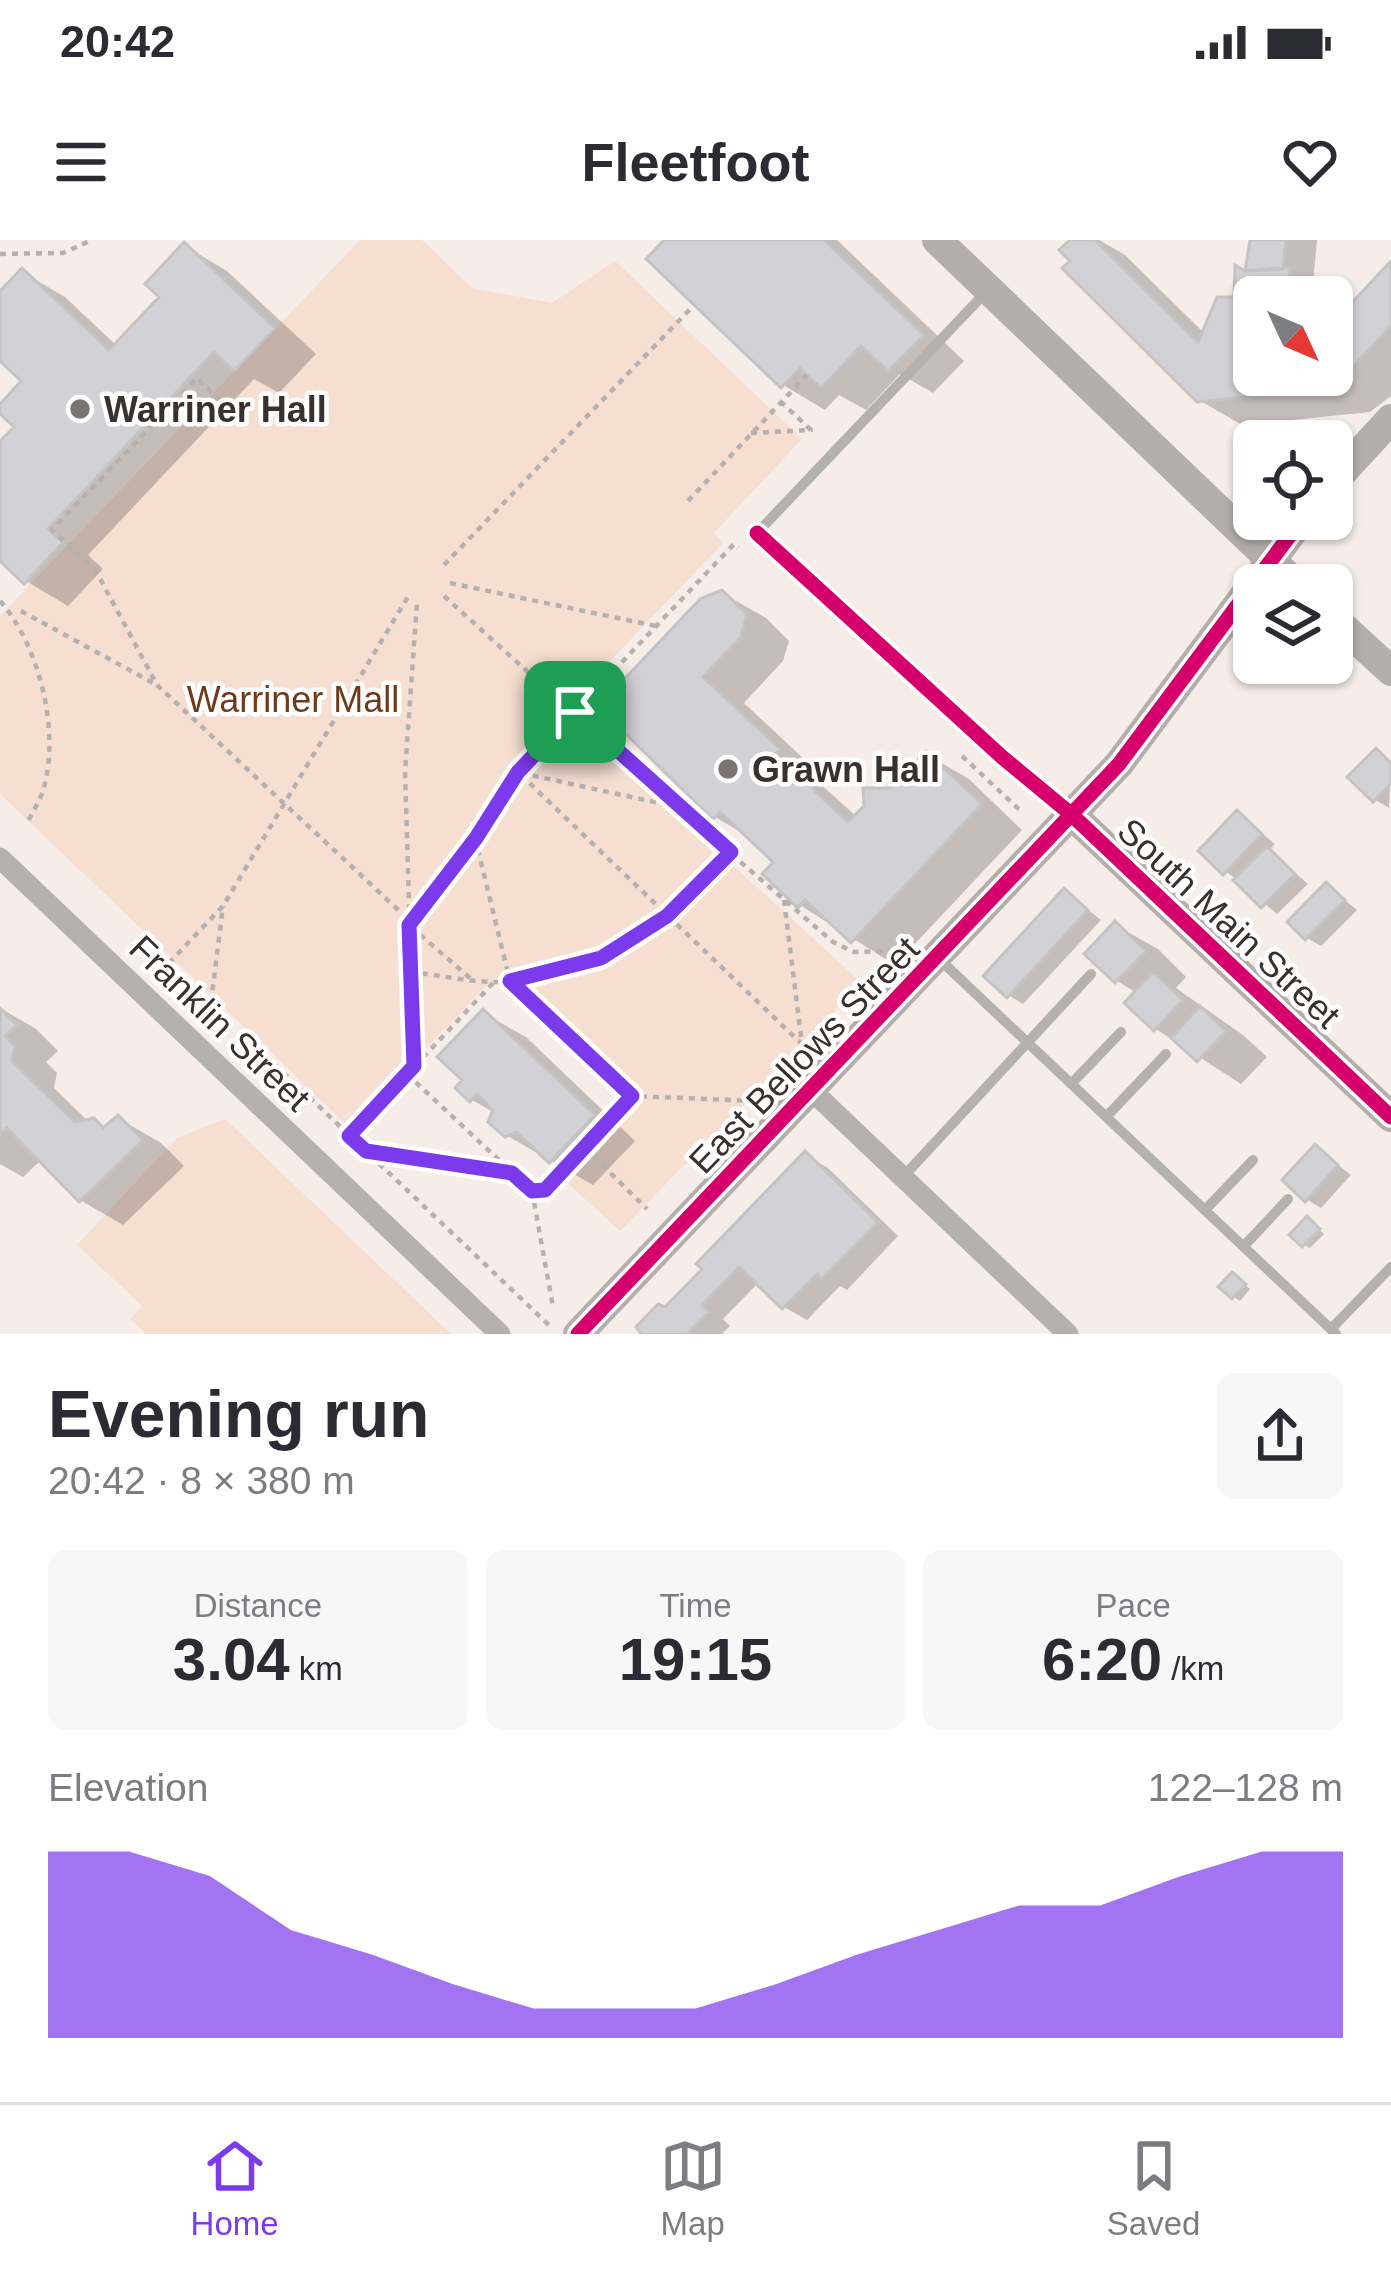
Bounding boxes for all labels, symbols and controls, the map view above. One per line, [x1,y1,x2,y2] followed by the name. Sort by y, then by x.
[60,16,175,67] text: 20:42
[48,129,114,195] icon: menu
[1277,129,1343,195] icon: heart
[582,132,809,192] text: Fleetfoot
[1233,276,1353,396] north arrow
[1233,276,1353,684] map controls
[104,389,327,430] place label: Warriner Hall
[67,396,93,422] marker: Warriner Hall
[1233,420,1353,540] button: locate
[1233,564,1353,684] button: layers
[524,661,626,763] pin
[187,679,399,720] park label: Warriner Mall
[542,679,608,745] icon: arrive
[752,749,940,790] place label: Grawn Hall
[715,756,741,782] marker: Grawn Hall
[1110,810,1348,1036] street label: South Main Street
[122,927,318,1119] street label: Franklin Street
[681,928,927,1182] street label: East Bellows Street
[1217,1373,1343,1499] button: share
[48,1377,429,1451] text: Evening run
[48,1459,355,1502] text: 20:42 · 8 × 380 m
[194,1587,322,1624] text: Distance
[659,1587,732,1624] text: Time
[1096,1587,1171,1624] text: Pace
[173,1626,290,1693] text: 3.04
[619,1626,772,1693] text: 19:15
[1042,1626,1162,1693] text: 6:20
[290,1650,343,1687] text: km
[1162,1650,1224,1687] text: /km
[48,1766,208,1809] text: Elevation
[1148,1766,1343,1809] text: 122–128 m
[191,2133,279,2243] tab: Home
[660,2133,726,2243] tab: Map
[1107,2133,1200,2243] tab: Saved

